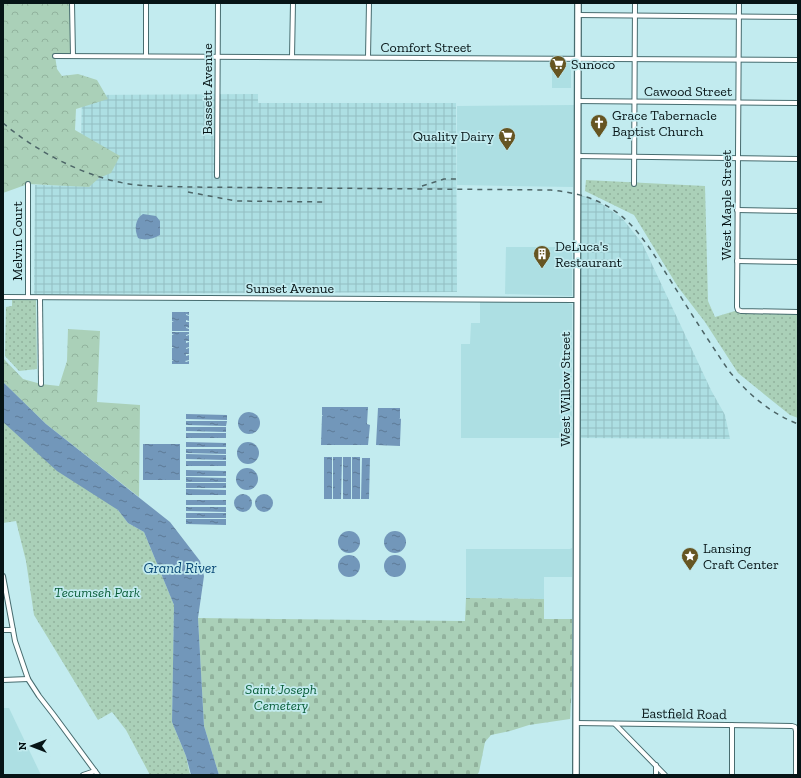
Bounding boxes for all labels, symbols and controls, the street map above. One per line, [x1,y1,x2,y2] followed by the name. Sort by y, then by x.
[381,39,472,56] street label: Comfort Street
[199,43,216,135] street label: Bassett Avenue
[548,54,568,79] supermarket icon: Sunoco
[571,56,615,73] place label: Sunoco
[644,83,733,100] street label: Cawood Street
[612,107,717,140] place label: Grace Tabernacle Baptist Church
[589,113,609,138] church icon: Grace Tabernacle Baptist Church
[497,126,517,151] supermarket icon: Quality Dairy
[413,128,495,145] place label: Quality Dairy
[718,149,735,260] street label: West Maple Street
[9,200,26,281] street label: Melvin Court
[555,238,623,271] place label: DeLuca's Restaurant
[532,244,552,269] building icon: DeLuca's Restaurant
[246,280,335,297] street label: Sunset Avenue
[557,331,574,446] street label: West Willow Street
[703,540,779,573] place label: Lansing Craft Center
[680,546,700,571] place icon: Lansing Craft Center
[143,559,217,577] water label: Grand River
[54,584,140,601] park label: Tecumseh Park
[245,681,317,714] park label: Saint Joseph Cemetery
[641,705,727,723] street label: Eastfield Road
[12,726,52,766] north arrow
[16,741,29,750] text: N

